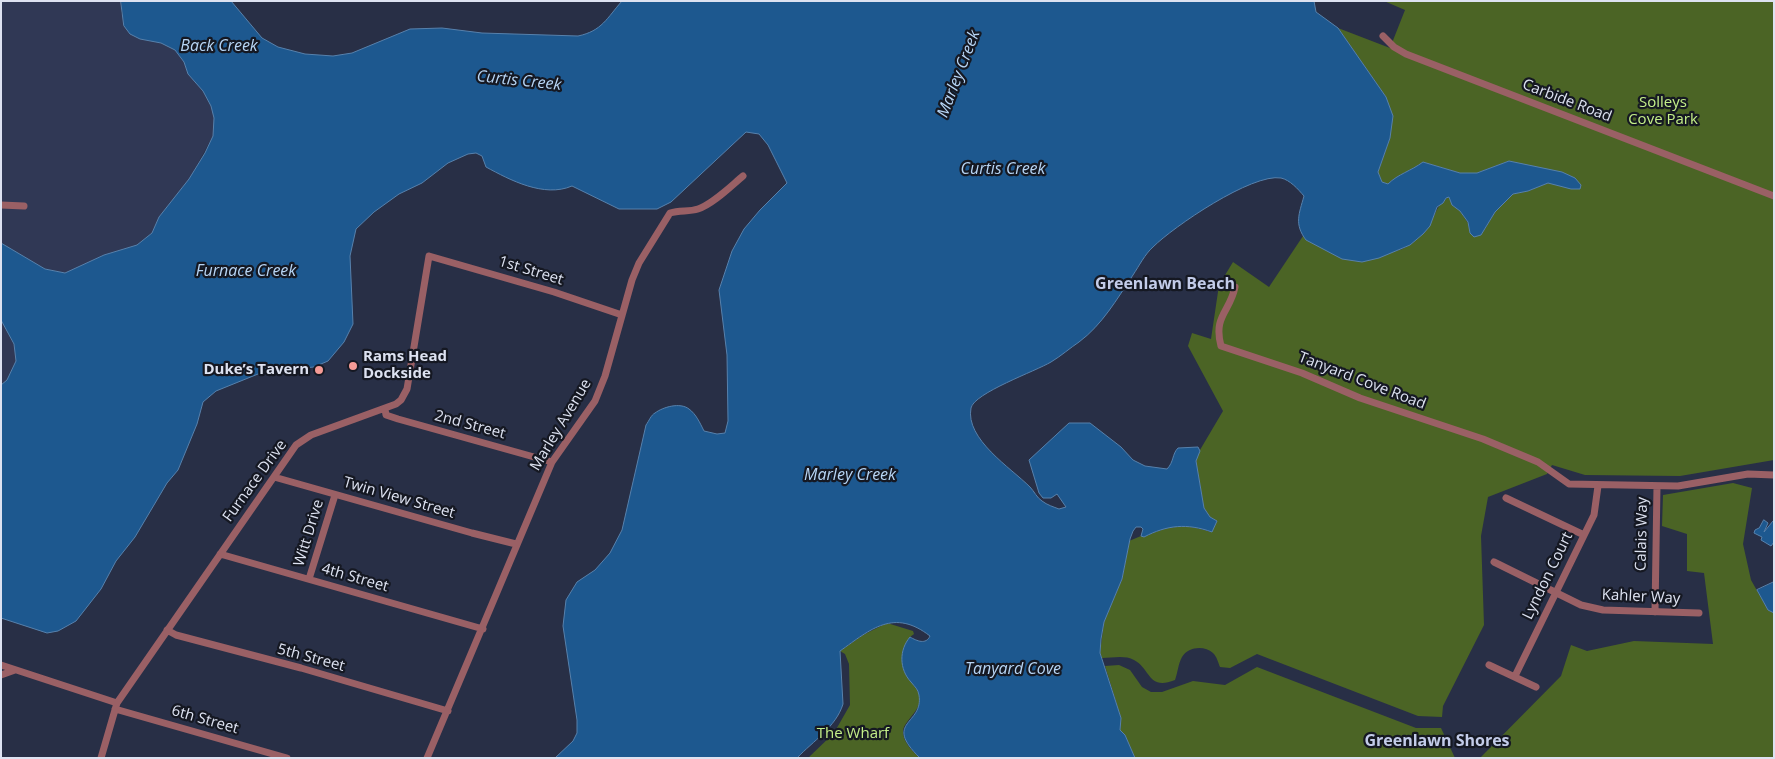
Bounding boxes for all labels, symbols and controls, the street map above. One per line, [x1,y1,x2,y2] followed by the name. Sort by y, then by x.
[934,28,984,120] water label: Marley Creek
[180,36,258,56] water label: Back Creek
[476,67,562,95] water label: Curtis Creek
[1520,76,1614,126] street label: Carbide Road
[1628,94,1698,129] park label: Solleys Cove Park
[961,159,1045,179] water label: Curtis Creek
[496,253,566,289] street label: 1st Street
[196,261,296,281] water label: Furnace Creek
[1095,274,1235,294] district label: Greenlawn Beach
[363,348,447,383] place label: Rams Head Dockside
[1296,348,1428,414] street label: Tanyard Cove Road
[347,360,359,372] marker: Rams Head Dockside
[203,361,309,379] place label: Duke’s Tavern
[313,364,325,376] marker: Duke’s Tavern
[527,376,595,474] street label: Marley Avenue
[433,407,507,443] street label: 2nd Street
[219,437,291,525] street label: Furnace Drive
[804,465,896,485] water label: Marley Creek
[341,473,457,523] street label: Twin View Street
[290,497,328,569] street label: Witt Drive
[1632,497,1652,571] street label: Calais Way
[1519,529,1577,623] street label: Lyndon Court
[319,560,391,596] street label: 4th Street
[1601,586,1681,608] street label: Kahler Way
[275,640,347,676] street label: 5th Street
[965,659,1061,679] water label: Tanyard Cove
[169,702,241,738] street label: 6th Street
[817,725,889,743] park label: The Wharf
[1364,731,1510,751] district label: Greenlawn Shores

